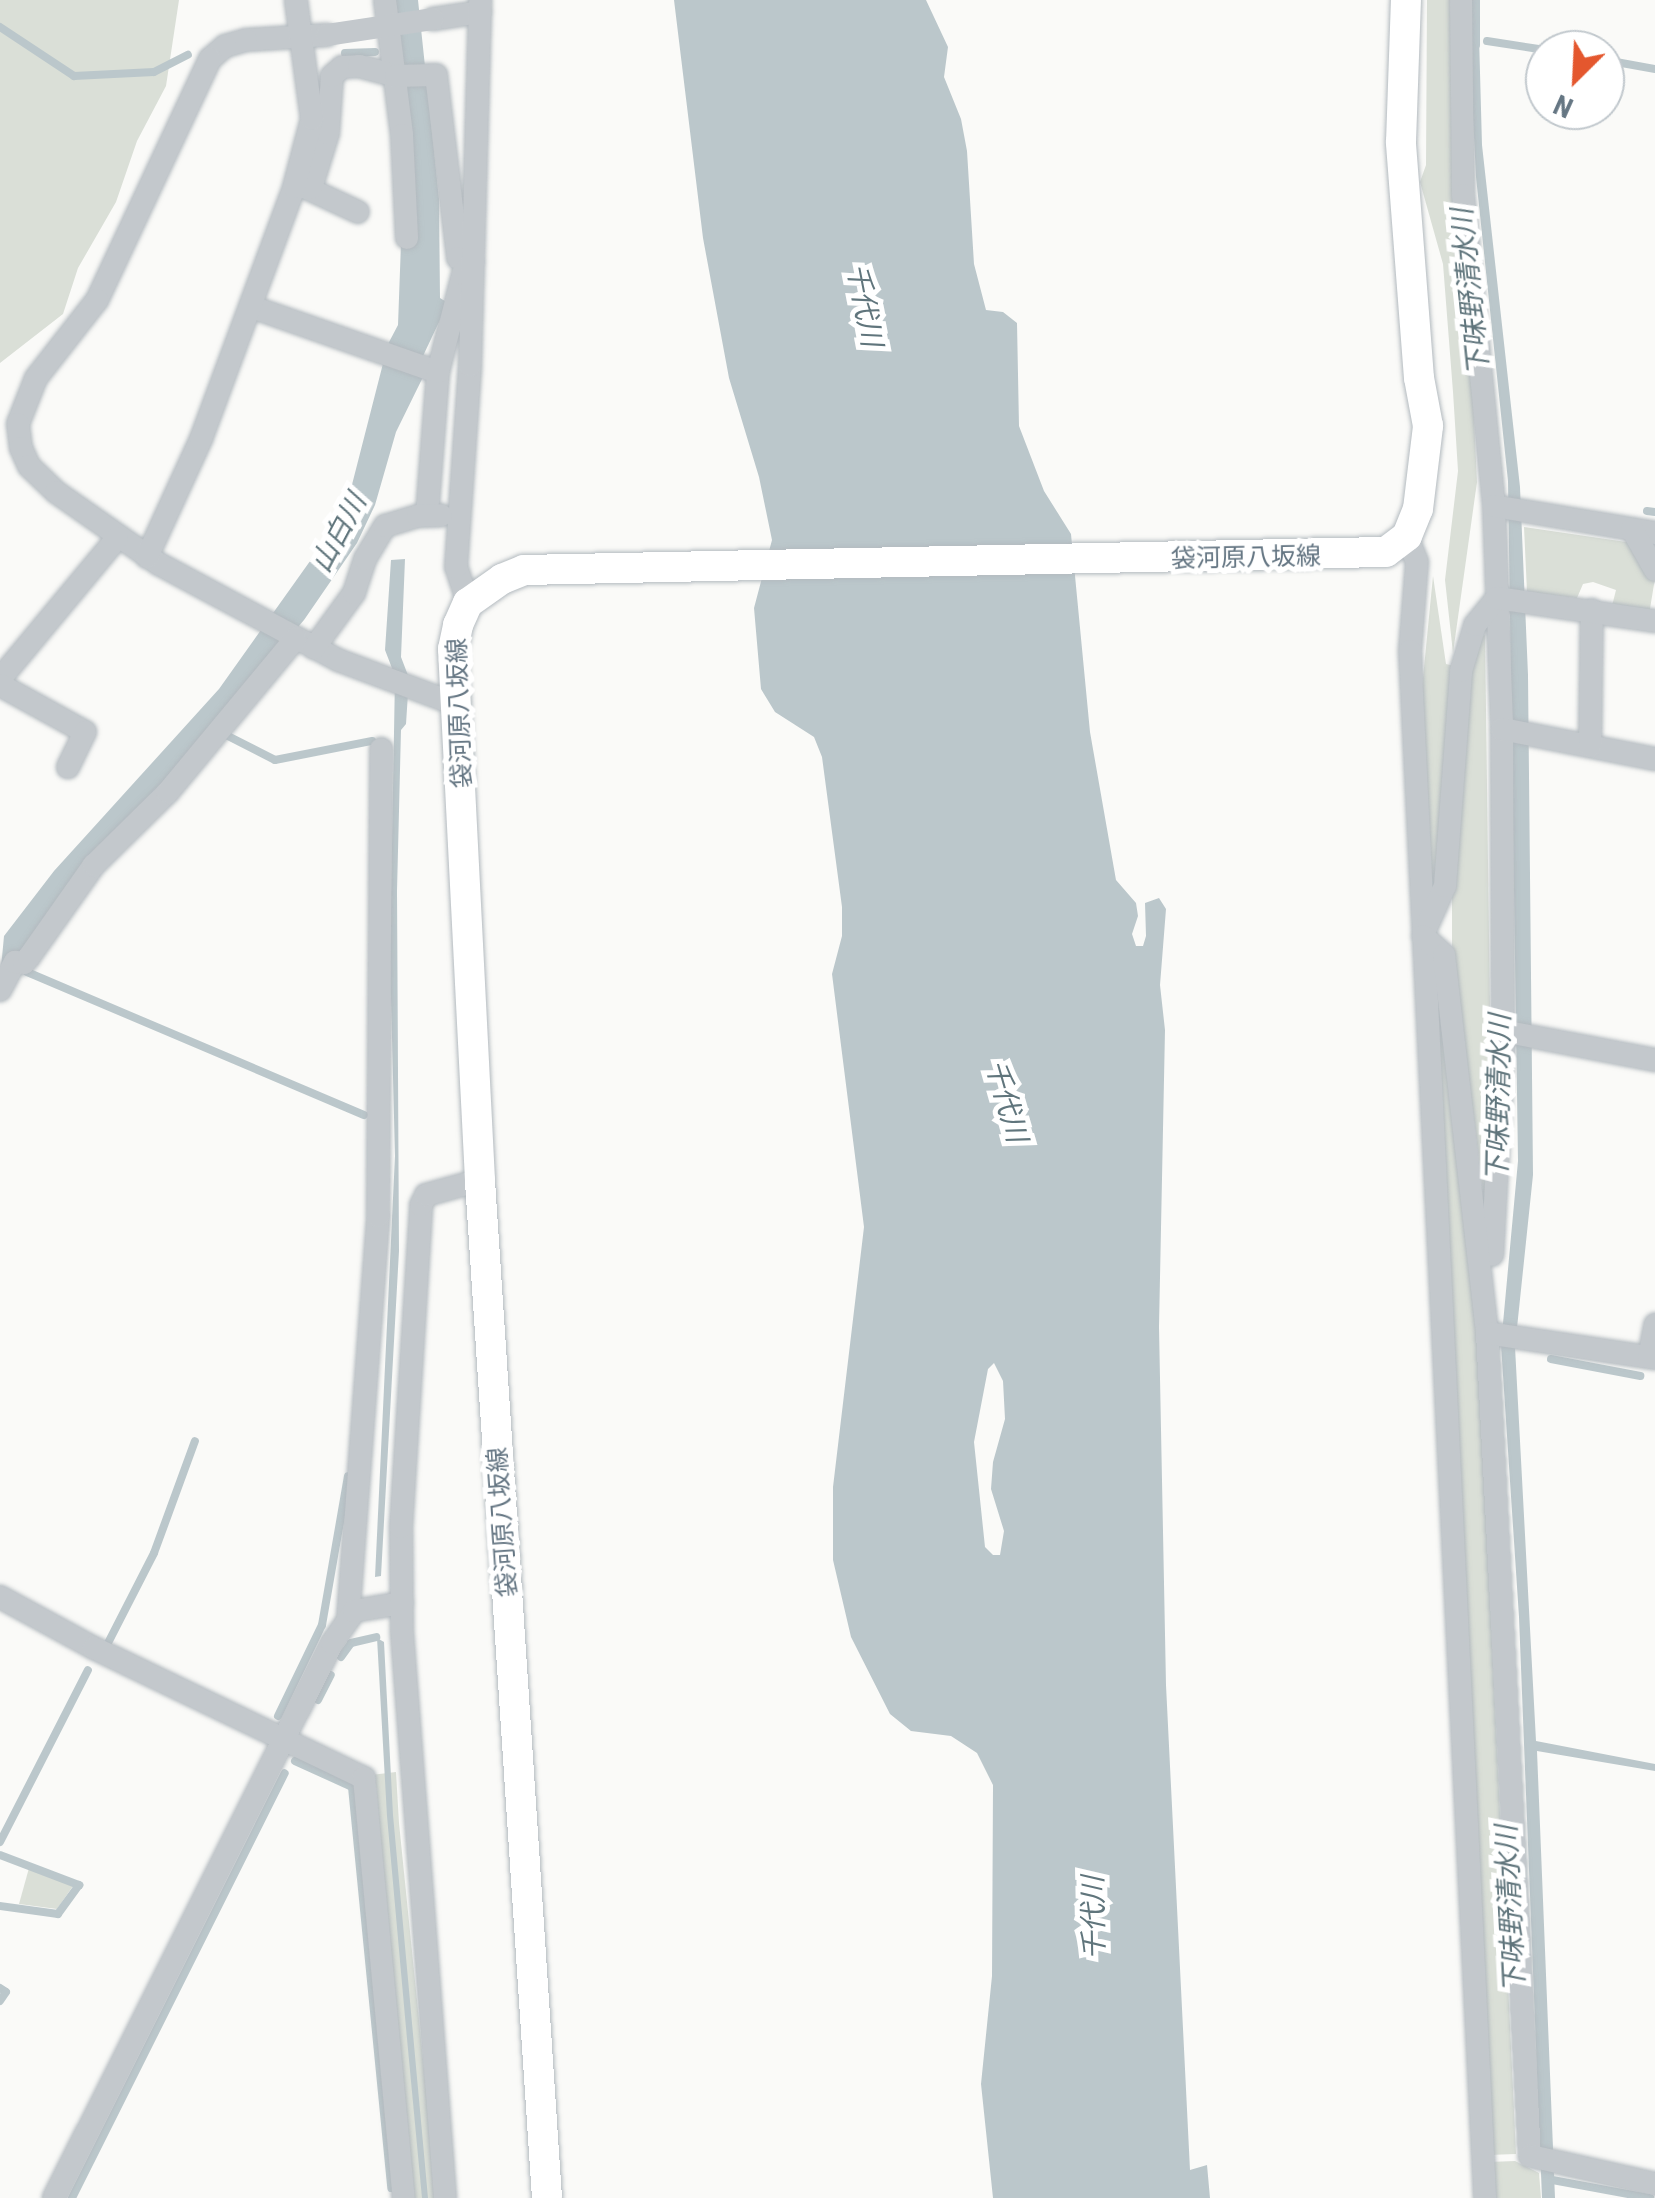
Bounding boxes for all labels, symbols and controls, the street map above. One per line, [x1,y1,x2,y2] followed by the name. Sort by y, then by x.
[1525,30,1625,130] north arrow
[1549,87,1578,125] text: N
[1446,207,1496,377] water label: 下味野清水川
[839,261,889,349] water label: 千代川
[304,488,374,578] water label: 山白川
[1171,542,1321,574] street label: 袋河原八坂線
[442,638,478,788] street label: 袋河原八坂線
[1481,1014,1517,1182] water label: 下味野清水川
[978,1056,1034,1146] water label: 千代川
[483,1446,523,1598] street label: 袋河原八坂線
[1490,1824,1532,1994] water label: 下味野清水川
[1076,1876,1112,1960] water label: 千代川

